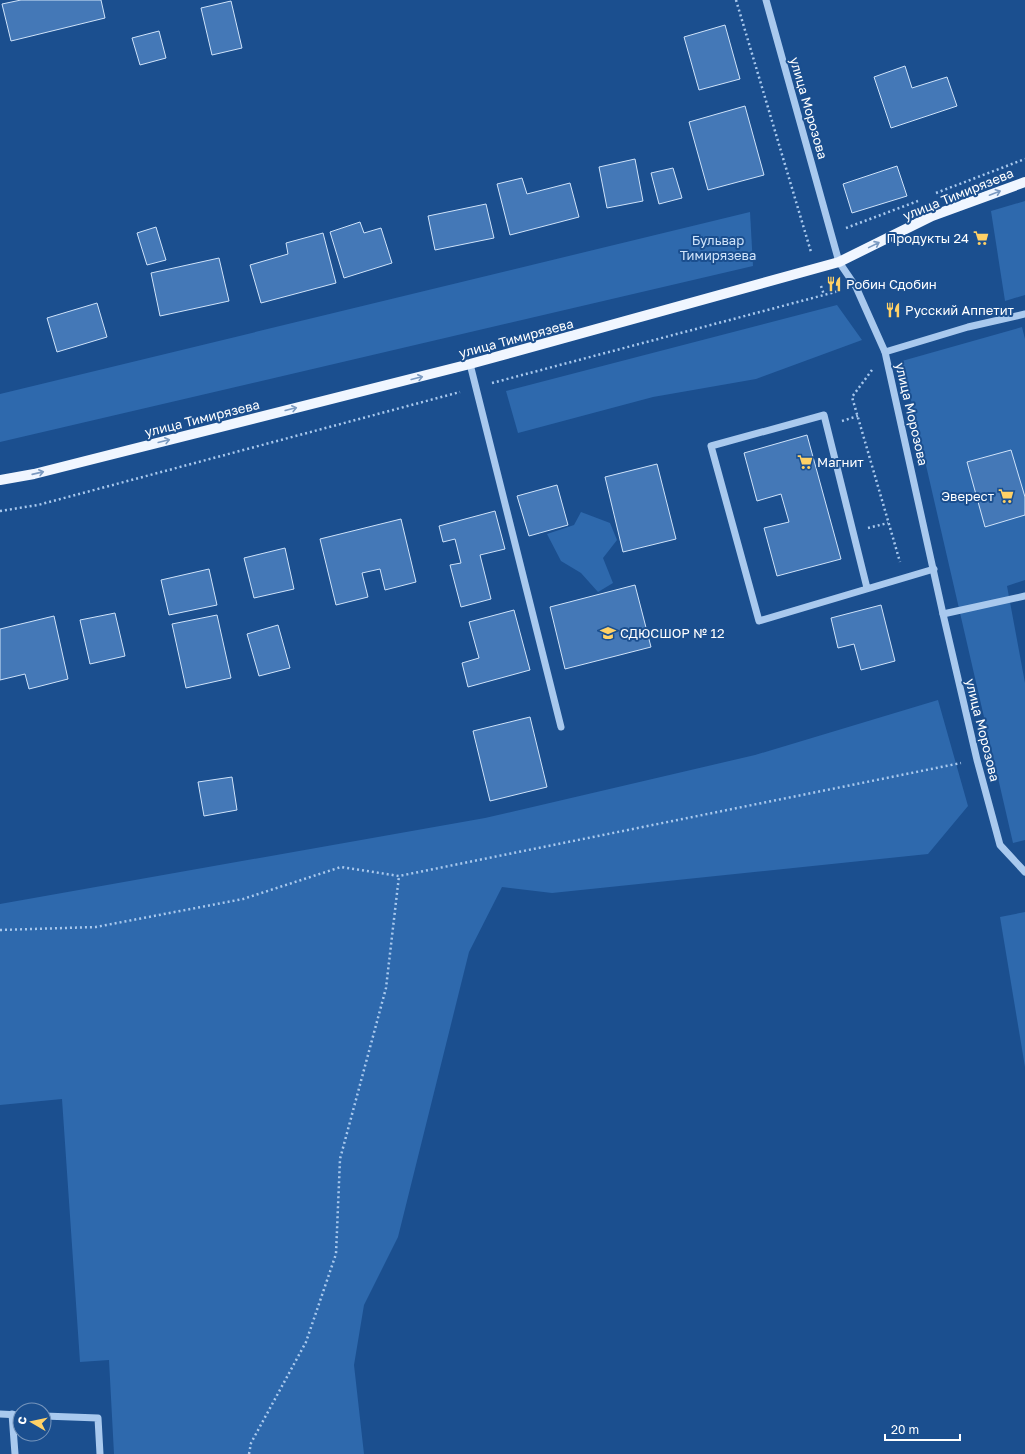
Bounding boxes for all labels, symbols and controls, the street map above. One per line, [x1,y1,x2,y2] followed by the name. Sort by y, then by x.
[787,55,831,161] street label: улица Морозова
[900,164,1016,224] street label: улица Тимирязева
[989,188,1001,196] one-way arrow
[972,229,990,247] supermarket icon: Продукты 24
[887,230,969,246] place label: Продукты 24
[680,232,756,263] park label: Бульвар Тимирязева
[868,241,880,248] one-way arrow
[825,275,843,293] restaurant icon: Робин Сдобин
[846,276,937,292] place label: Робин Сдобин
[884,301,902,319] restaurant icon: Русский Аппетит
[905,302,1015,318] place label: Русский Аппетит
[457,315,575,361] street label: улица Тимирязева
[892,361,932,467] street label: улица Морозова
[410,373,423,381] one-way arrow
[143,396,261,440] street label: улица Тимирязева
[284,405,297,413] one-way arrow
[158,437,171,444] one-way arrow
[796,453,814,471] supermarket icon: Магнит
[817,454,864,470] place label: Магнит
[32,468,45,476] one-way arrow
[997,487,1015,505] supermarket icon: Эверест
[941,488,995,504] place label: Эверест
[599,624,617,642] school or university icon: СДЮСШОР № 12
[620,625,724,641] place label: СДЮСШОР № 12
[962,677,1004,783] street label: улица Морозова
[12,1402,52,1442] north arrow
[15,1415,29,1425] text: С
[885,1416,960,1442] scale bar
[891,1422,919,1437] text: 20 m

